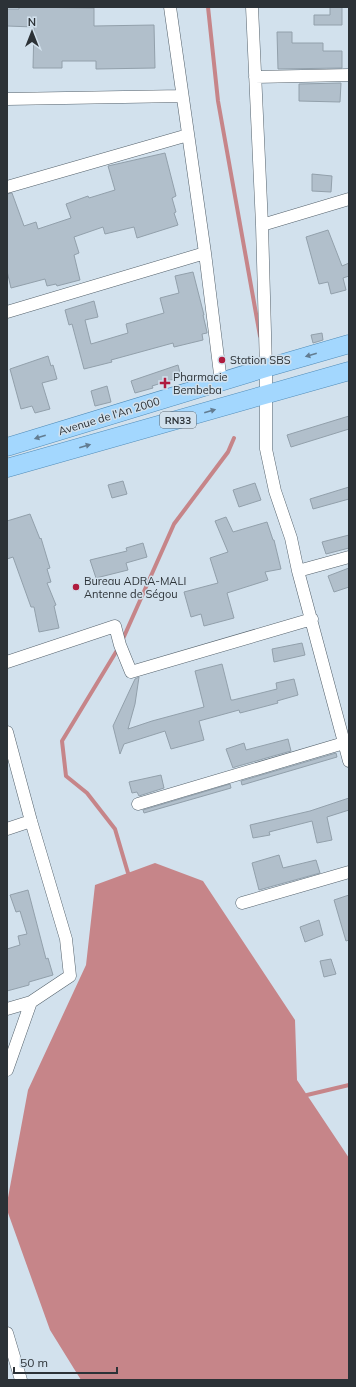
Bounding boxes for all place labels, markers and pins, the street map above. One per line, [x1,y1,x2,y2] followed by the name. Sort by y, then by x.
[230,353,291,367] place label: Station SBS
[217,355,227,365] marker: Station SBS
[173,370,228,397] place label: Pharmacie Bembeba
[160,378,170,388] marker: Pharmacie Bembeba
[84,574,186,601] place label: Bureau ADRA-MALI Antenne de Ségou
[71,582,81,592] marker: Bureau ADRA-MALI Antenne de Ségou

